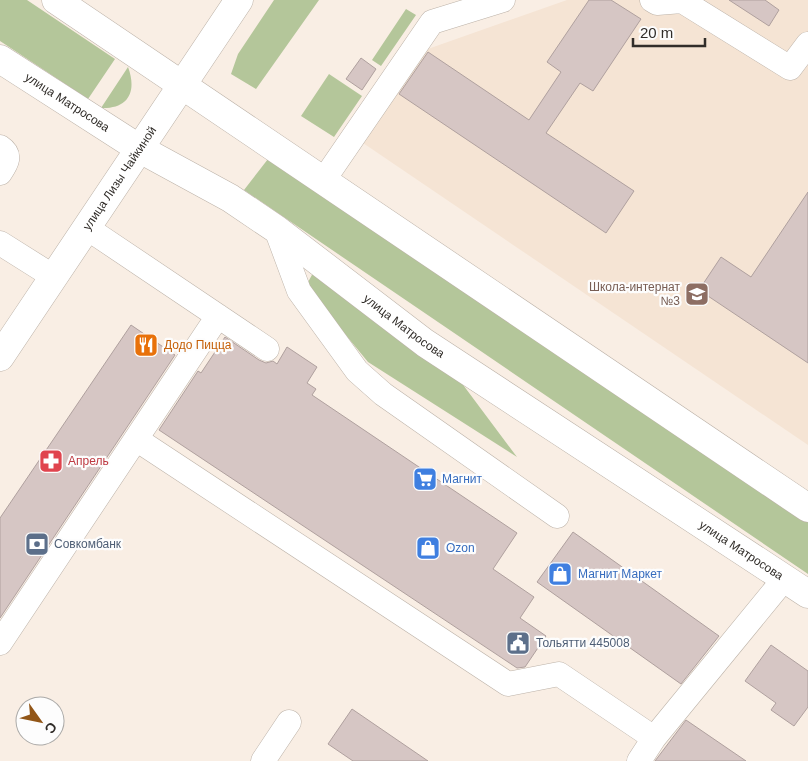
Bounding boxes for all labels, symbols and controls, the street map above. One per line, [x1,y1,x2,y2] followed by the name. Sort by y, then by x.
[633,15,706,47] scale bar
[640,24,673,41] text: 20 m
[22,70,112,135] street label: улица Матросова
[80,124,159,233] street label: улица Лизы Чайкиной
[589,280,680,308] place label: Школа-интернат №3
[684,281,710,307] school or university icon: Школа-интернат №3
[361,291,447,361] street label: улица Матросова
[133,332,159,358] restaurant icon: Додо Пицца
[164,338,232,352] place label: Додо Пицца
[38,448,64,474] pharmacy icon: Апрель
[68,454,109,468] place label: Апрель
[412,466,438,492] supermarket icon: Магнит
[442,472,483,486] place label: Магнит
[697,518,786,583] street label: улица Матросова
[24,531,50,557] bank icon: Совкомбанк
[415,535,441,561] shop icon: Ozon
[54,537,122,551] place label: Совкомбанк
[446,541,475,555] place label: Ozon
[547,561,573,587] shop icon: Магнит Маркет
[578,567,662,581] place label: Магнит Маркет
[505,630,531,656] public building icon: Тольятти 445008
[536,636,630,650] place label: Тольятти 445008
[15,696,65,746] north arrow
[41,719,60,737] text: С

